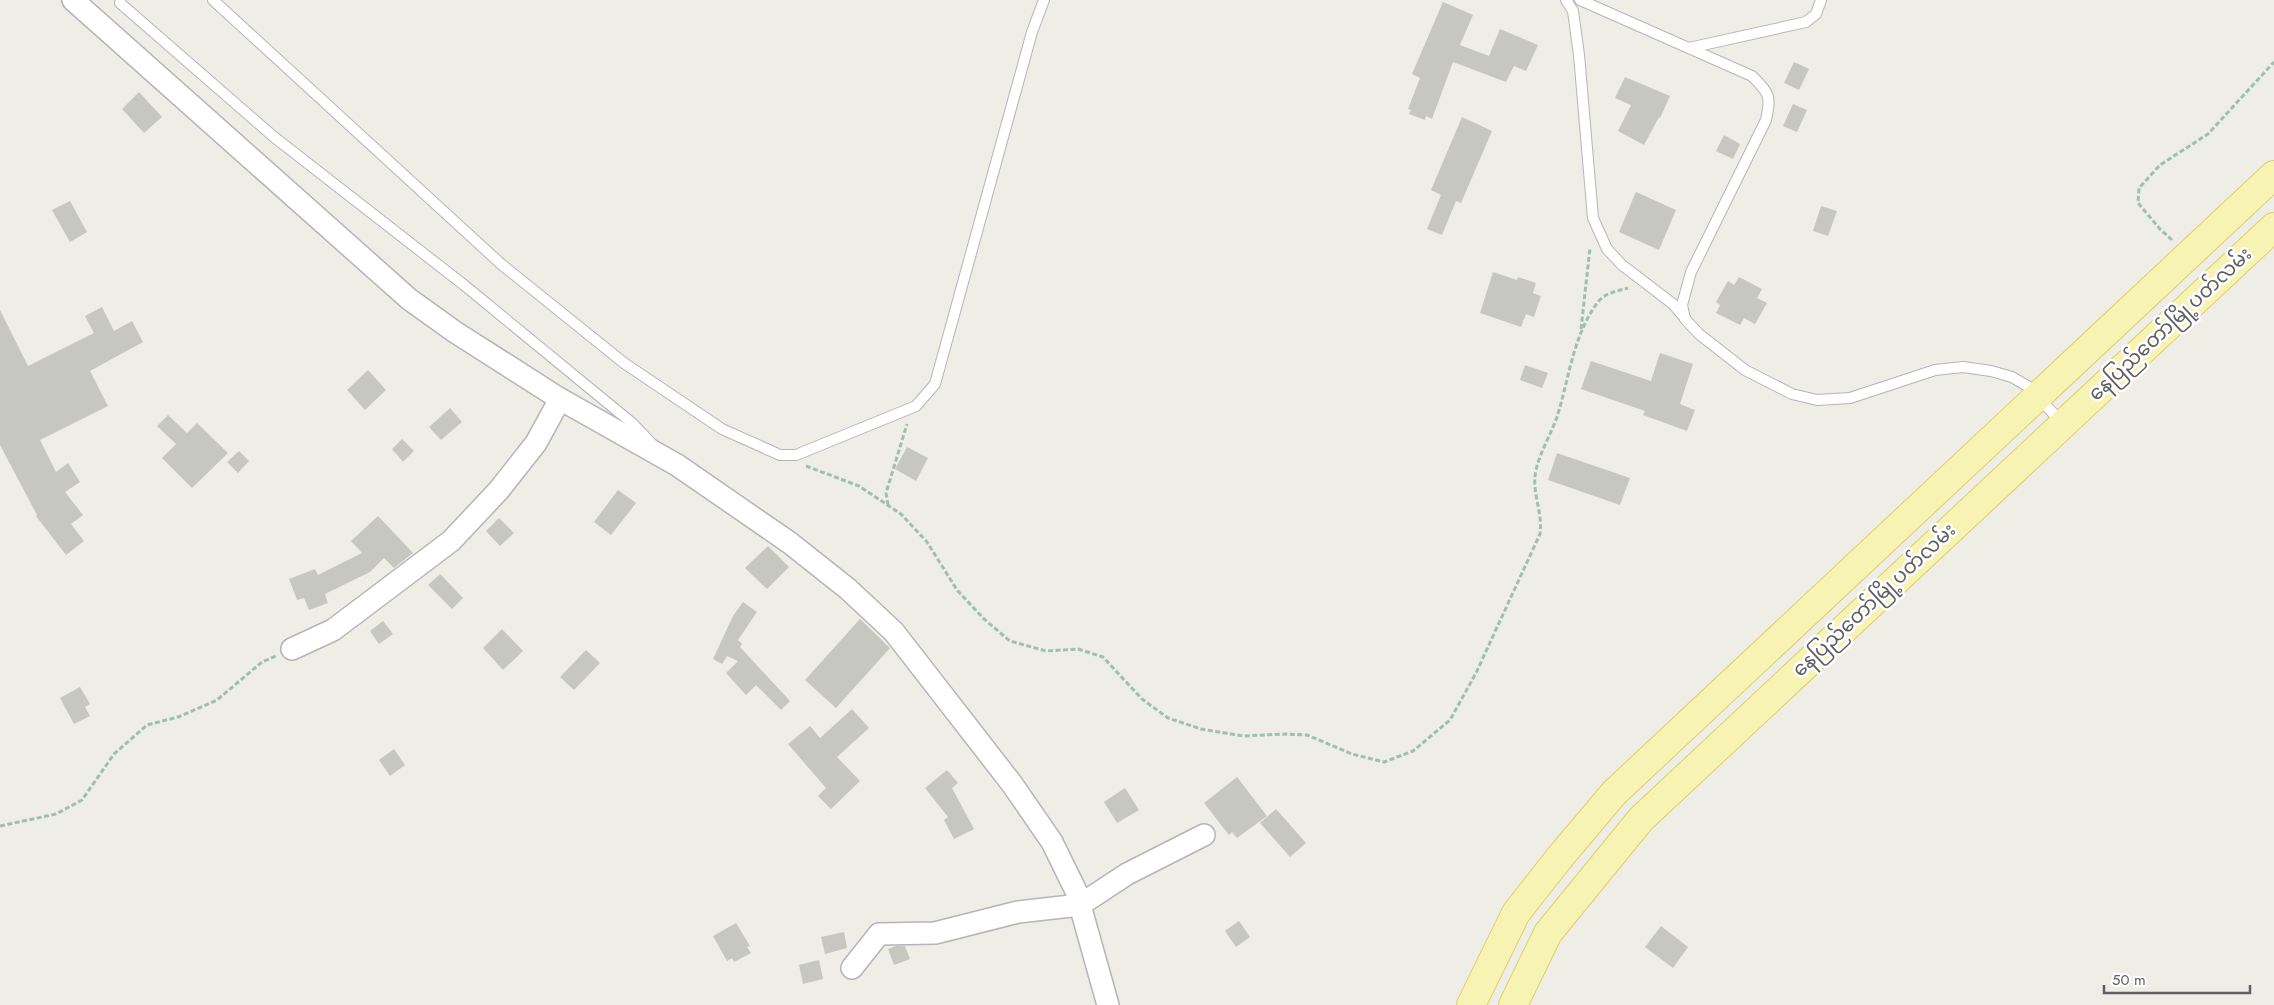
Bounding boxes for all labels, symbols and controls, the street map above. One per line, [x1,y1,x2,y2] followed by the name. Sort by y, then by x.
[2082,240,2259,408] street label: နေပြည်တော်မြို့ပတ်လမ်း
[1786,516,1963,684] street label: နေပြည်တော်မြို့ပတ်လမ်း
[2104,962,2250,994] scale bar
[2112,969,2146,991] text: 50 m

